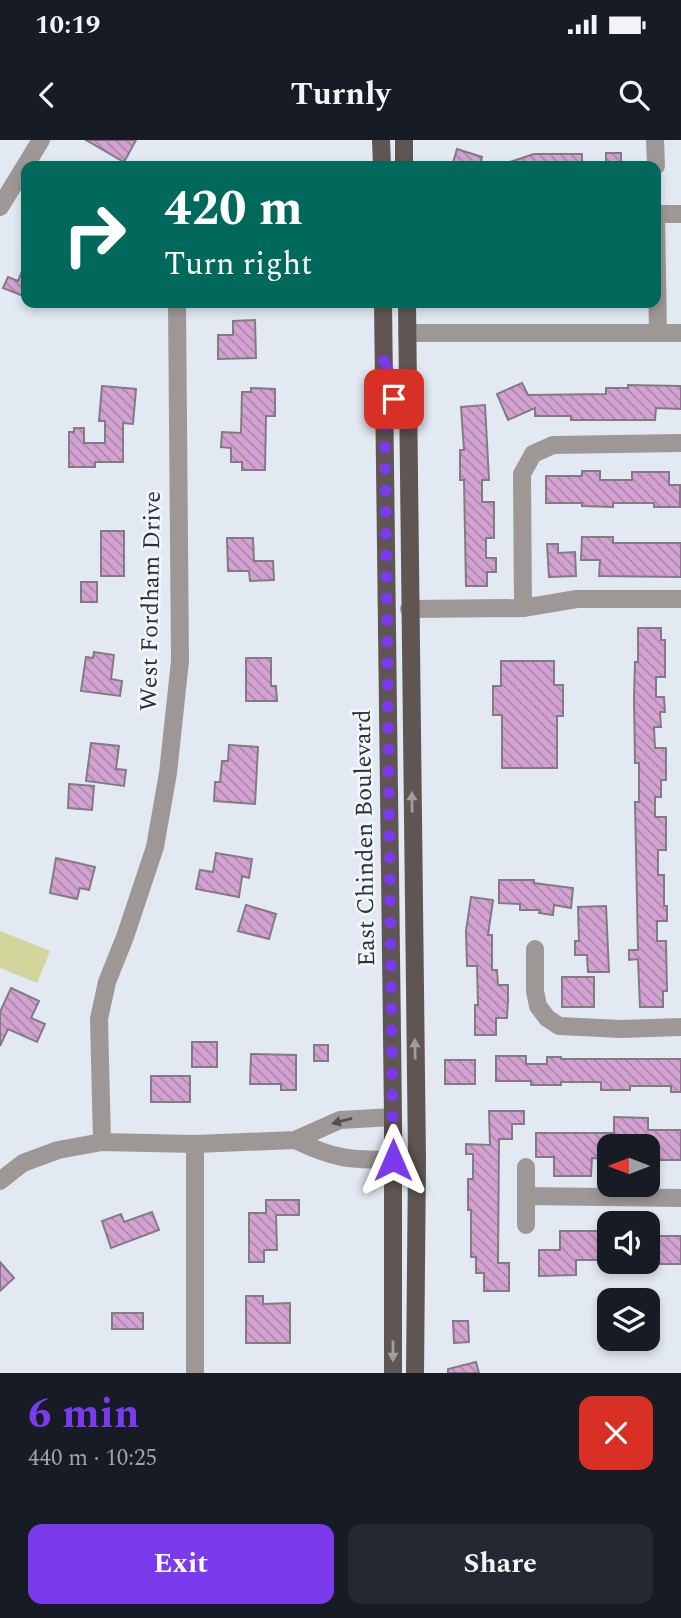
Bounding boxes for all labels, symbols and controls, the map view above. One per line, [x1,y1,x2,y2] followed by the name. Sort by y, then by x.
[35,5,100,45] text: 10:19
[290,70,391,119] text: Turnly
[28,76,66,114] icon: back
[615,76,653,114] icon: search
[164,172,303,247] text: 420 m
[49,189,140,280] icon: right
[164,240,312,289] text: Turn right
[364,369,424,429] pin
[375,380,413,418] icon: arrive
[131,491,171,711] street label: West Fordham Drive
[345,709,385,967] street label: East Chinden Boulevard
[406,791,418,813] one-way arrow
[409,1037,421,1059] one-way arrow
[331,1116,353,1127] one-way arrow
[356,1123,430,1197] position arrow
[597,1134,660,1197] north arrow
[597,1134,660,1351] map controls
[597,1211,660,1274] button: sound
[597,1288,660,1351] button: layers
[387,1340,399,1362] one-way arrow
[28,1383,140,1446] text: 6 min
[579,1396,653,1470] button: close
[28,1441,157,1476] text: 440 m · 10:25
[28,1524,334,1604] button: Exit
[348,1524,653,1604] button: Share

